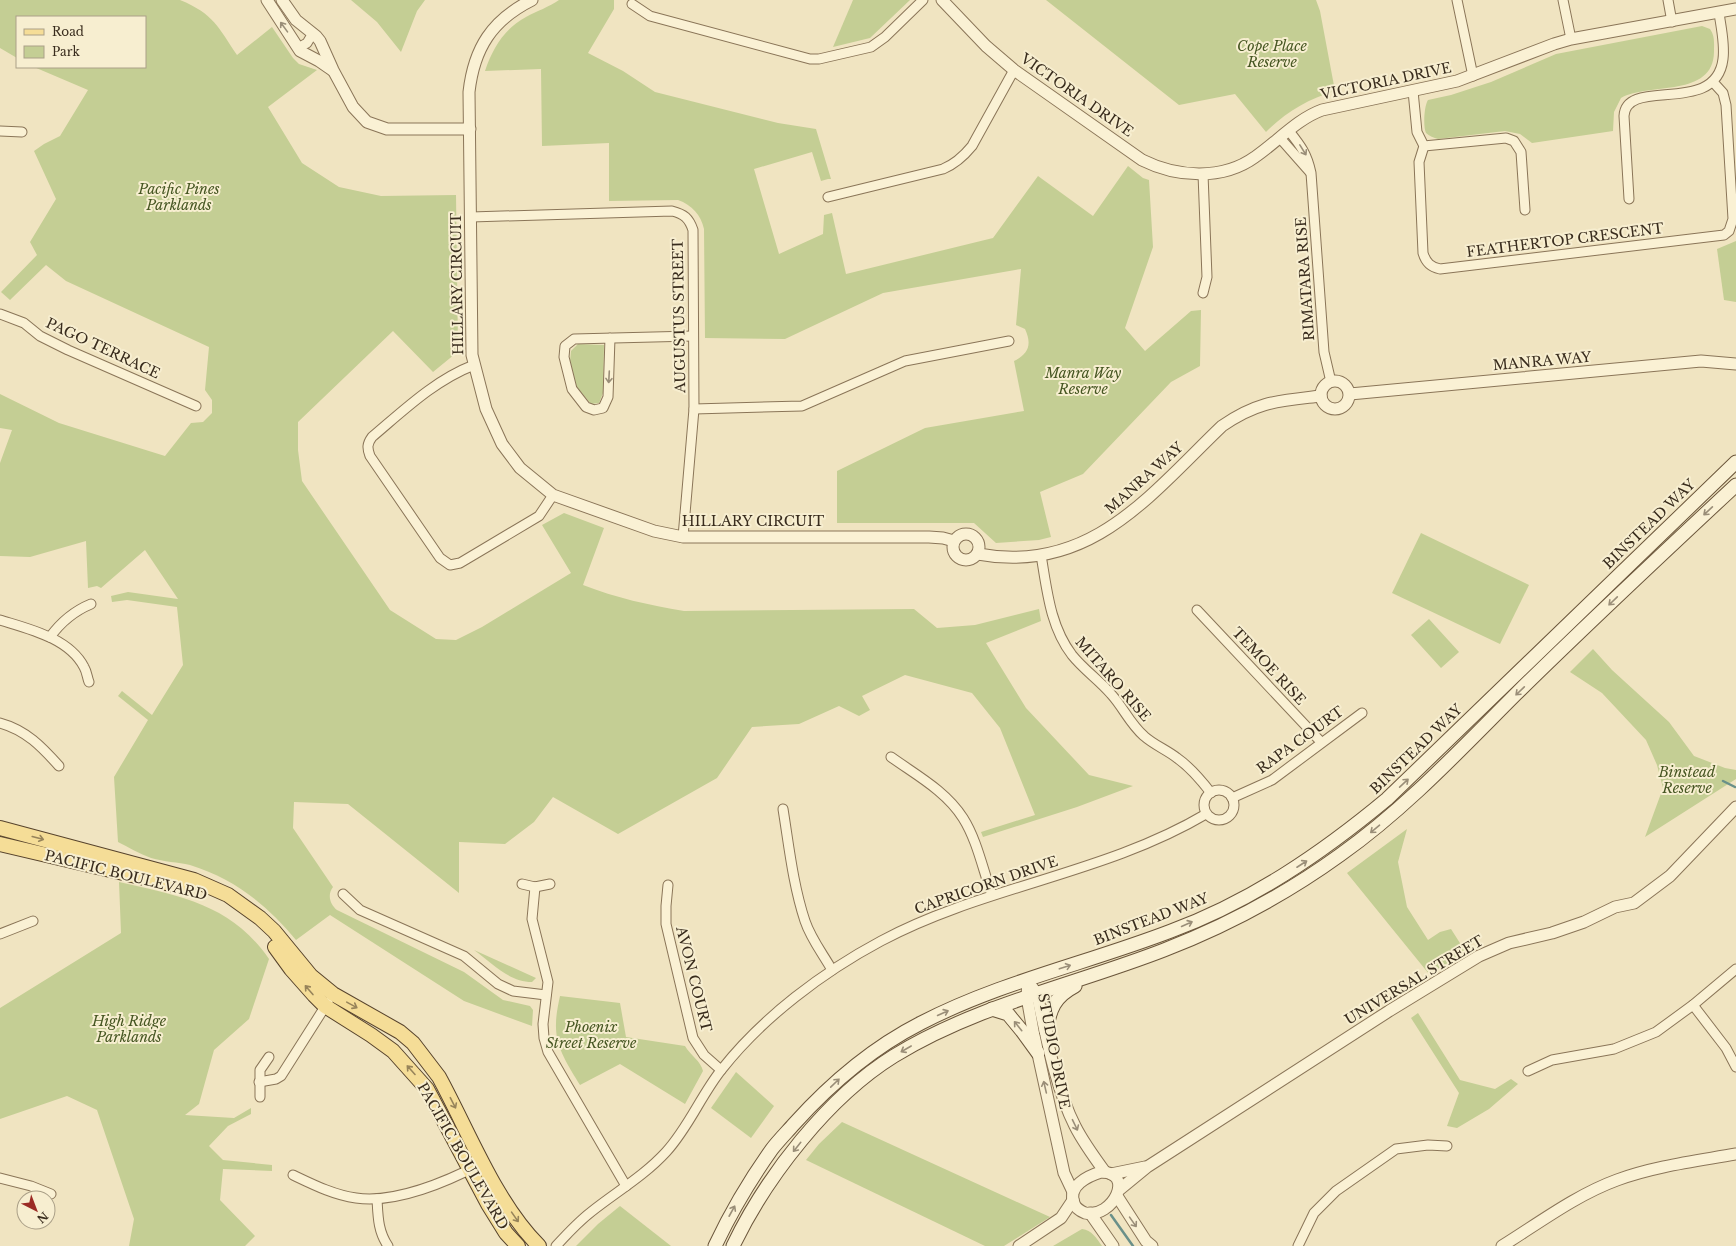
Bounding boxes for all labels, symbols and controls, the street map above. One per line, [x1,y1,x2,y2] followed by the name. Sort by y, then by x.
[16,16,146,68] legend
[280,21,288,32] one-way arrow
[52,24,84,39] text: Road
[1237,37,1308,71] park label: Cope Place Reserve
[52,44,80,59] text: Park
[1016,49,1137,141] street label: VICTORIA DRIVE
[1318,58,1453,104] street label: VICTORIA DRIVE
[1300,144,1308,156] one-way arrow
[137,180,220,214] park label: Pacific Pines Parklands
[447,213,467,355] street label: HILLARY CIRCUIT
[1292,216,1318,342] street label: RIMATARA RISE
[1465,219,1665,261] street label: FEATHERTOP CRESCENT
[669,239,689,394] street label: AUGUSTUS STREET
[43,314,163,382] street label: PAGO TERRACE
[1492,348,1593,374] street label: MANRA WAY
[1044,364,1122,398] park label: Manra Way Reserve
[605,370,612,383] one-way arrow
[1101,438,1187,518] street label: MANRA WAY
[1599,475,1699,573] street label: BINSTEAD WAY
[1702,507,1713,516] one-way arrow
[682,512,824,530] street label: HILLARY CIRCUIT
[1608,596,1618,606] one-way arrow
[1228,623,1310,709] street label: TEMOE RISE
[1071,633,1155,725] street label: MITARO RISE
[1515,686,1525,696] one-way arrow
[1366,700,1466,798] street label: BINSTEAD WAY
[1253,702,1347,778] street label: RAPA COURT
[1658,763,1716,797] park label: Binstead Reserve
[1399,778,1409,788] one-way arrow
[1369,824,1380,833] one-way arrow
[31,835,44,842] one-way arrow
[43,846,209,904] street label: PACIFIC BOULEVARD
[912,852,1060,918] street label: CAPRICORN DRIVE
[1296,859,1308,867] one-way arrow
[1091,889,1212,949] street label: BINSTEAD WAY
[1181,920,1193,928] one-way arrow
[672,923,716,1034] street label: AVON COURT
[1341,931,1487,1029] street label: UNIVERSAL STREET
[1058,963,1071,970] one-way arrow
[305,985,314,995] one-way arrow
[1034,992,1074,1110] street label: STUDIO DRIVE
[346,1001,358,1009] one-way arrow
[937,1009,949,1016] one-way arrow
[91,1012,167,1046] park label: High Ridge Parklands
[546,1018,637,1052] park label: Phoenix Street Reserve
[1014,1021,1023,1031] one-way arrow
[900,1046,912,1054] one-way arrow
[406,1065,416,1075] one-way arrow
[413,1079,513,1233] street label: PACIFIC BOULEVARD
[829,1079,839,1088] one-way arrow
[1041,1081,1049,1094] one-way arrow
[450,1096,457,1108] one-way arrow
[1072,1119,1079,1131] one-way arrow
[792,1142,801,1153] one-way arrow
[16,1190,56,1230] north arrow
[729,1205,737,1217] one-way arrow
[34,1209,51,1227] text: N
[511,1211,519,1222] one-way arrow
[1129,1216,1137,1227] one-way arrow

